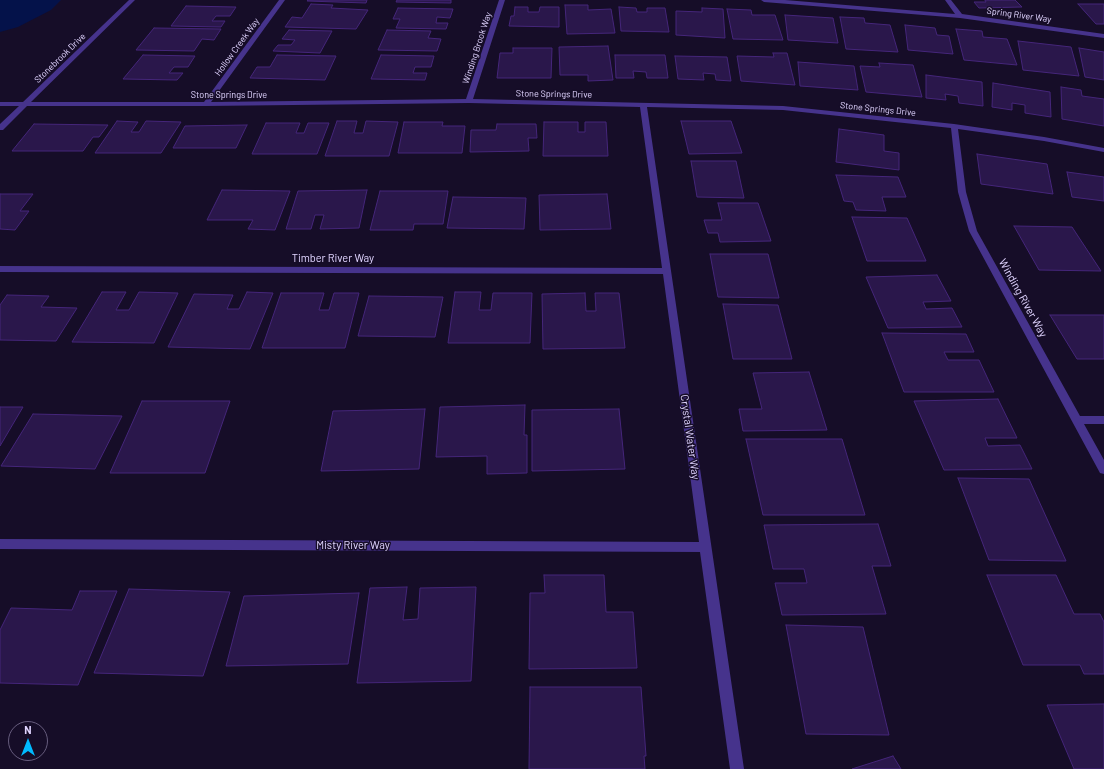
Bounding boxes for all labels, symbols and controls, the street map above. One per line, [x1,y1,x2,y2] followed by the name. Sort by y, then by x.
[986,5,1052,25] street label: Spring River Way
[460,11,494,85] street label: Winding Brook Way
[212,16,262,78] street label: Hollow Creek Way
[32,31,88,85] street label: Stonebrook Drive
[516,88,592,100] street label: Stone Springs Drive
[191,90,267,100] street label: Stone Springs Drive
[840,100,916,118] street label: Stone Springs Drive
[292,251,374,265] street label: Timber River Way
[996,257,1050,339] street label: Winding River Way
[677,394,703,480] street label: Crystal Water Way
[316,538,390,552] street label: Misty River Way
[8,721,48,761] north arrow
[24,723,32,736] text: N

